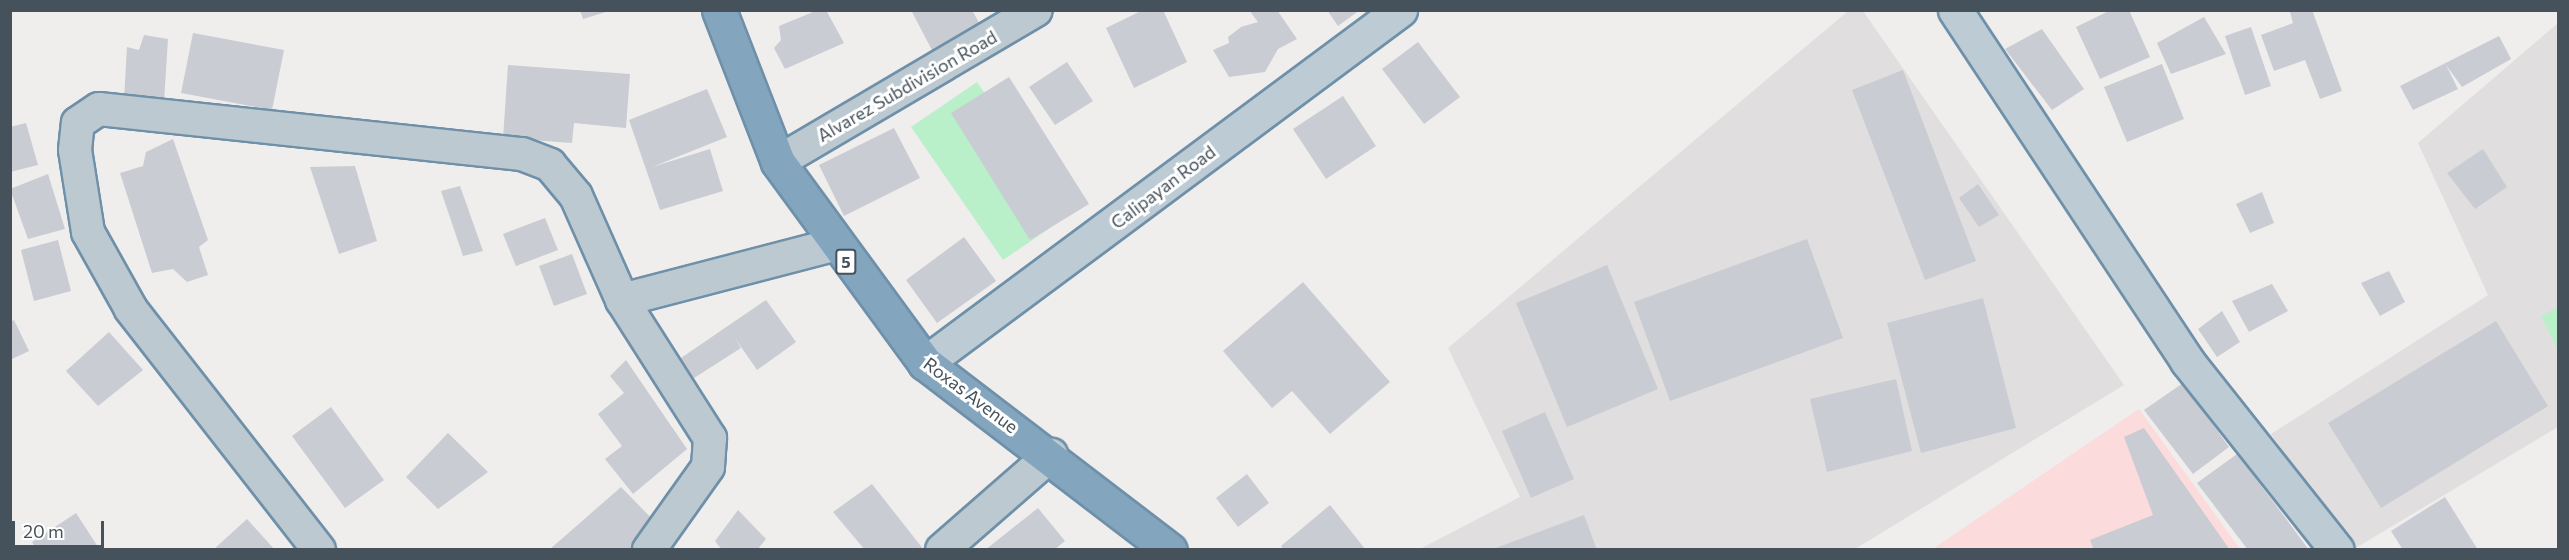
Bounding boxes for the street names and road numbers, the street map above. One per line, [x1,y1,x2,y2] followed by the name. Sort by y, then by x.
[813,26,1001,146] street label: Alvarez Subdivision Road
[1107,141,1219,233] street label: Calipayan Road
[834,249,858,275] road number: 5
[920,353,1022,437] street label: Roxas Avenue

